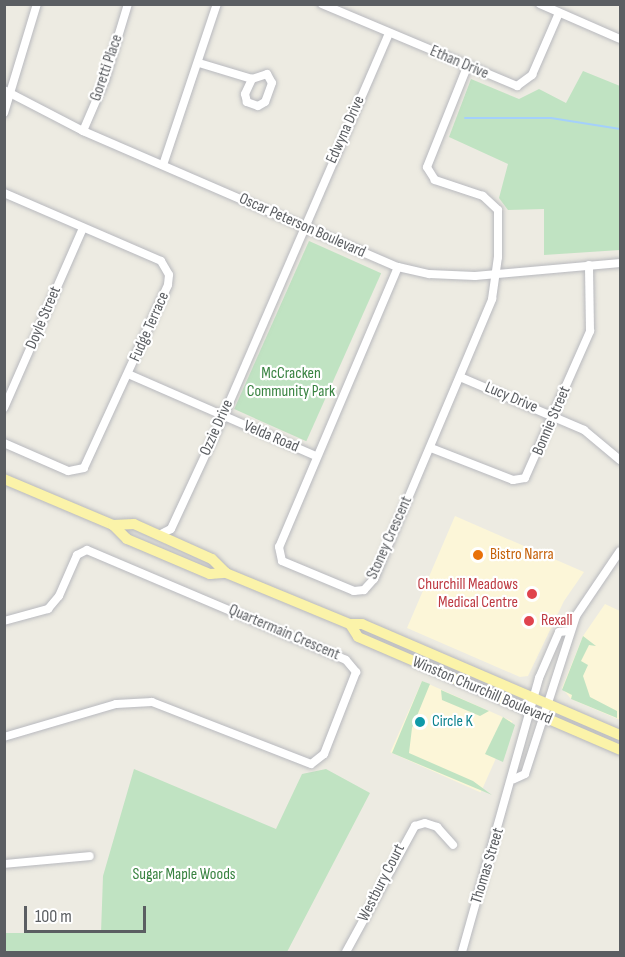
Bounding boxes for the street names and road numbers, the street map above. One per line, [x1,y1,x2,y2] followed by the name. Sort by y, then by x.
[87,32,127,104] street label: Goretti Place
[427,42,491,84] street label: Ethan Drive
[323,93,369,167] street label: Edwyna Drive
[236,189,368,263] street label: Oscar Peterson Boulevard
[22,284,66,352] street label: Doyle Street
[126,289,174,365] street label: Fudge Terrace
[482,378,540,418] street label: Lucy Drive
[529,384,575,458] street label: Bonnie Street
[196,397,238,459] street label: Ozzie Drive
[240,417,302,457] street label: Velda Road
[363,493,417,583] street label: Stoney Crescent
[226,601,342,665] street label: Quartermain Crescent
[409,653,555,729] street label: Winston Churchill Boulevard
[467,826,509,906] street label: Thomas Street
[354,841,410,925] street label: Westbury Court

